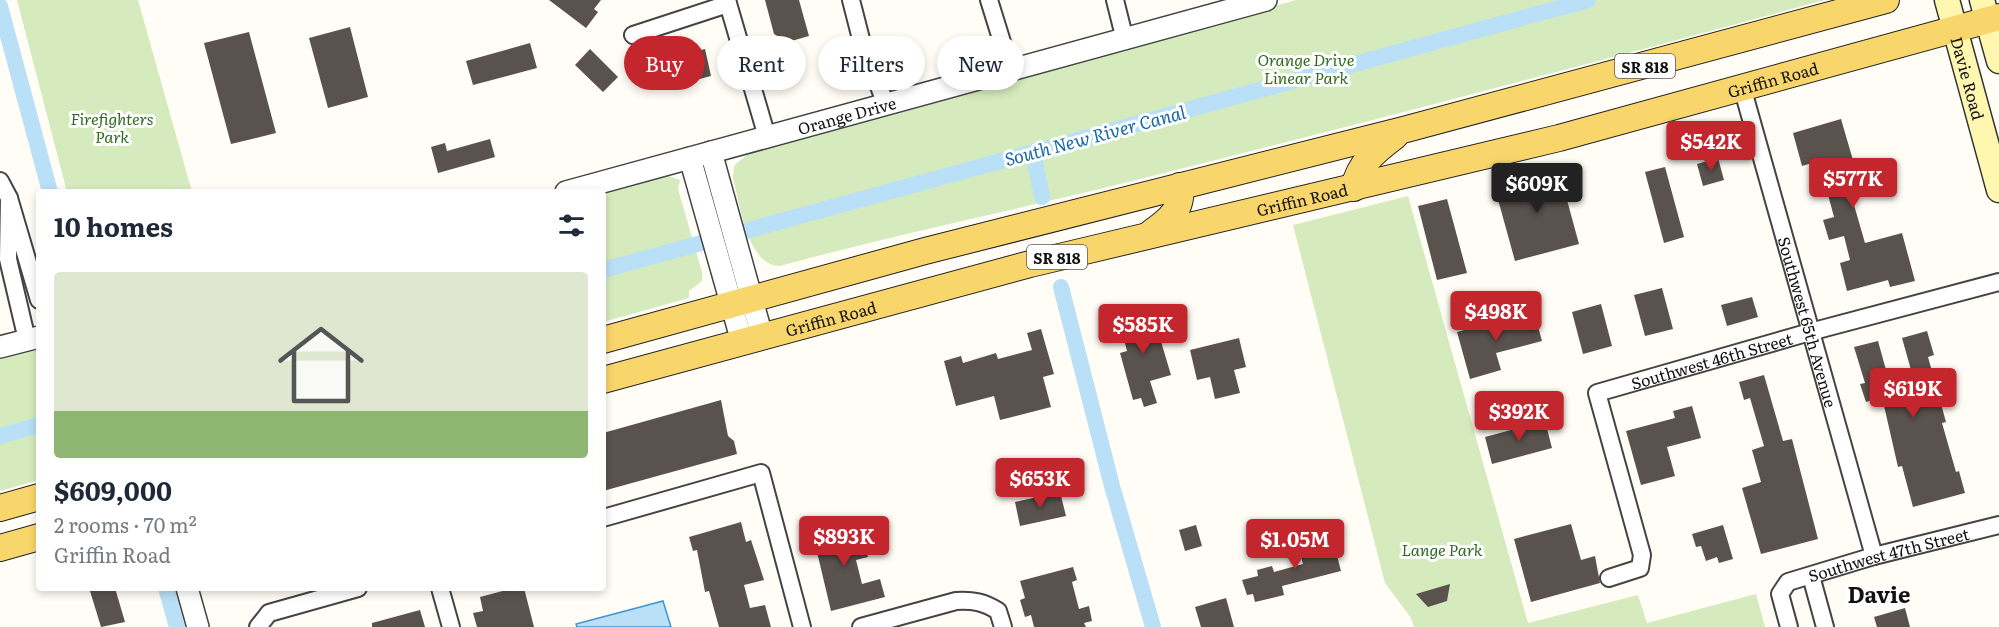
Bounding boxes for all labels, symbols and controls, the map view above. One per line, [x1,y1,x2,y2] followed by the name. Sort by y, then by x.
[1946,34,1991,123] street label: Davie Road
[624,36,705,90] chip: Buy
[717,36,806,90] chip: Rent
[818,36,925,90] chip: Filters
[937,36,1024,90] chip: New
[1258,47,1354,89] park label: Orange Drive Linear Park
[1615,54,1675,78] road number: SR 818
[1725,55,1821,103] street label: Griffin Road
[795,90,899,140] street label: Orange Drive
[1001,98,1189,172] water label: South New River Canal
[71,106,153,148] park label: Firefighters Park
[1669,121,1753,172] pin: $542K
[1680,125,1742,155] text: $542K
[1811,158,1895,209] pin: $577K
[1823,162,1883,192] text: $577K
[1495,163,1579,214] pin: $609K
[1505,167,1569,197] text: $609K
[1254,177,1350,222] street label: Griffin Road
[54,206,173,245] text: 10 homes
[555,209,588,242] icon: filters
[1773,234,1844,410] street label: Southwest 65th Avenue
[1027,245,1087,269] road number: SR 818
[1454,291,1538,342] pin: $498K
[783,294,879,342] street label: Griffin Road
[1465,295,1527,325] text: $498K
[1101,304,1185,355] pin: $585K
[1112,308,1174,338] text: $585K
[267,311,375,419] icon: home
[1628,326,1796,395] street label: Southwest 46th Street
[1871,368,1955,419] pin: $619K
[1883,372,1943,402] text: $619K
[1477,391,1561,442] pin: $392K
[1489,395,1549,425] text: $392K
[998,458,1082,509] pin: $653K
[1010,462,1071,492] text: $653K
[54,470,172,509] text: $609,000
[54,509,197,539] text: 2 rooms · 70 m²
[802,516,886,567] pin: $893K
[1246,519,1344,570] pin: $1.05M
[813,520,875,550] text: $893K
[1805,521,1972,587] street label: Southwest 47th Street
[1260,523,1330,553] text: $1.05M
[1401,537,1483,561] park label: Lange Park
[54,539,171,569] text: Griffin Road
[1848,577,1910,610] district label: Davie

